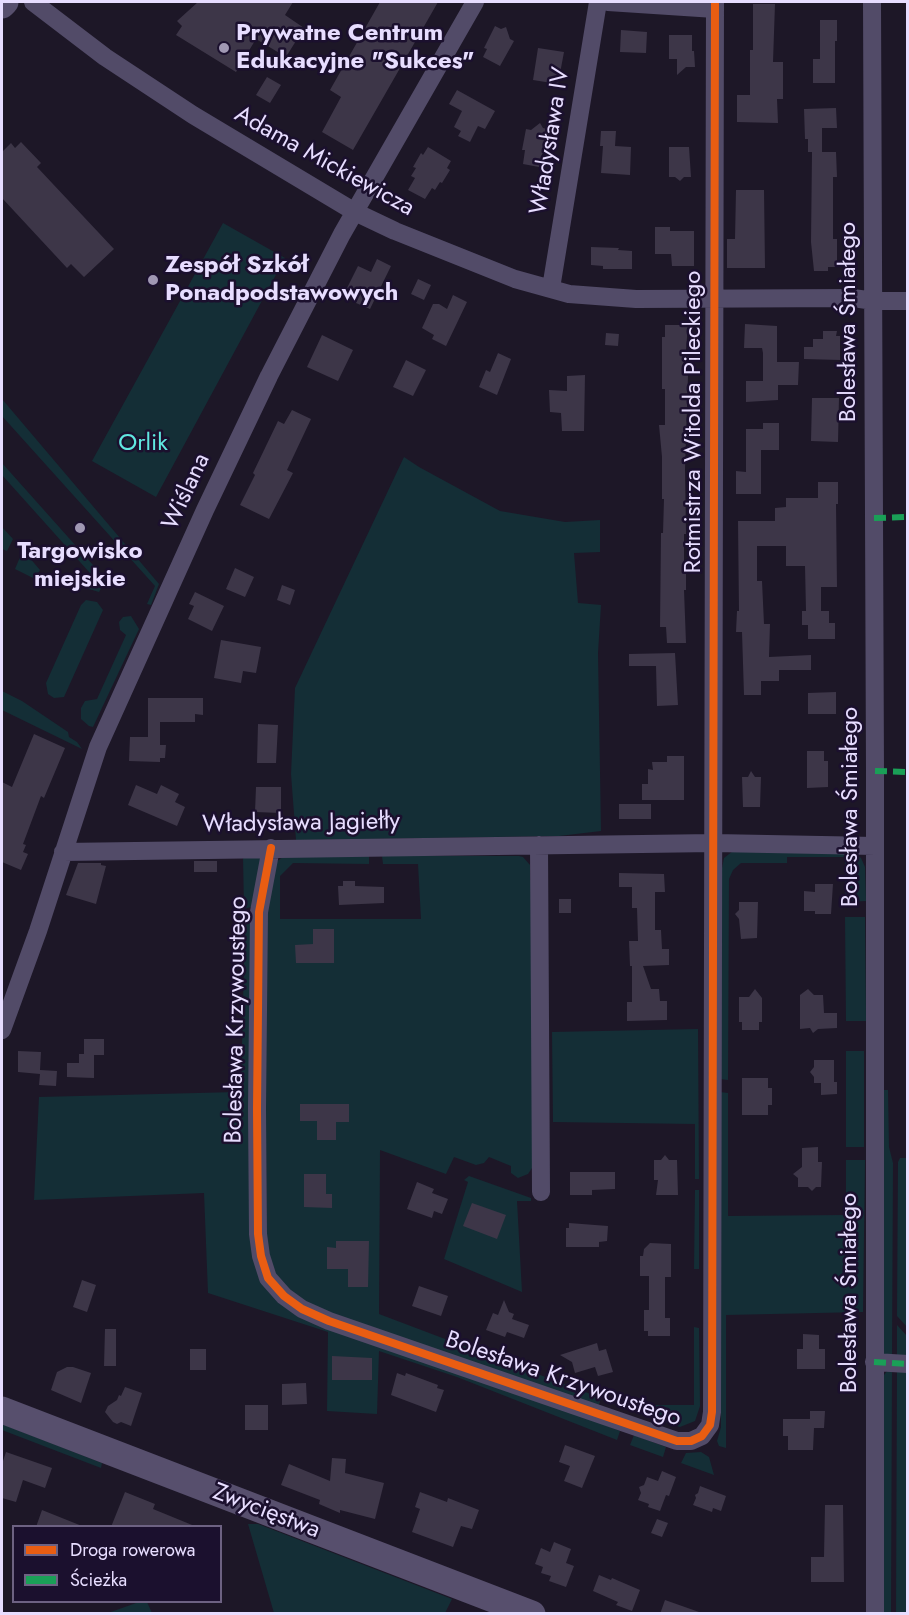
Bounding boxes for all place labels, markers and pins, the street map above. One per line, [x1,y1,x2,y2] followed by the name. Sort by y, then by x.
[236,20,474,76] place label: Prywatne Centrum Edukacyjne "Sukces"
[217,41,231,55] marker: Prywatne Centrum Edukacyjne "Sukces"
[165,252,398,308] place label: Zespół Szkół Ponadpodstawowych
[146,273,160,287] marker: Zespół Szkół Ponadpodstawowych
[73,521,87,535] marker: Targowisko miejskie
[17,538,143,594] place label: Targowisko miejskie

